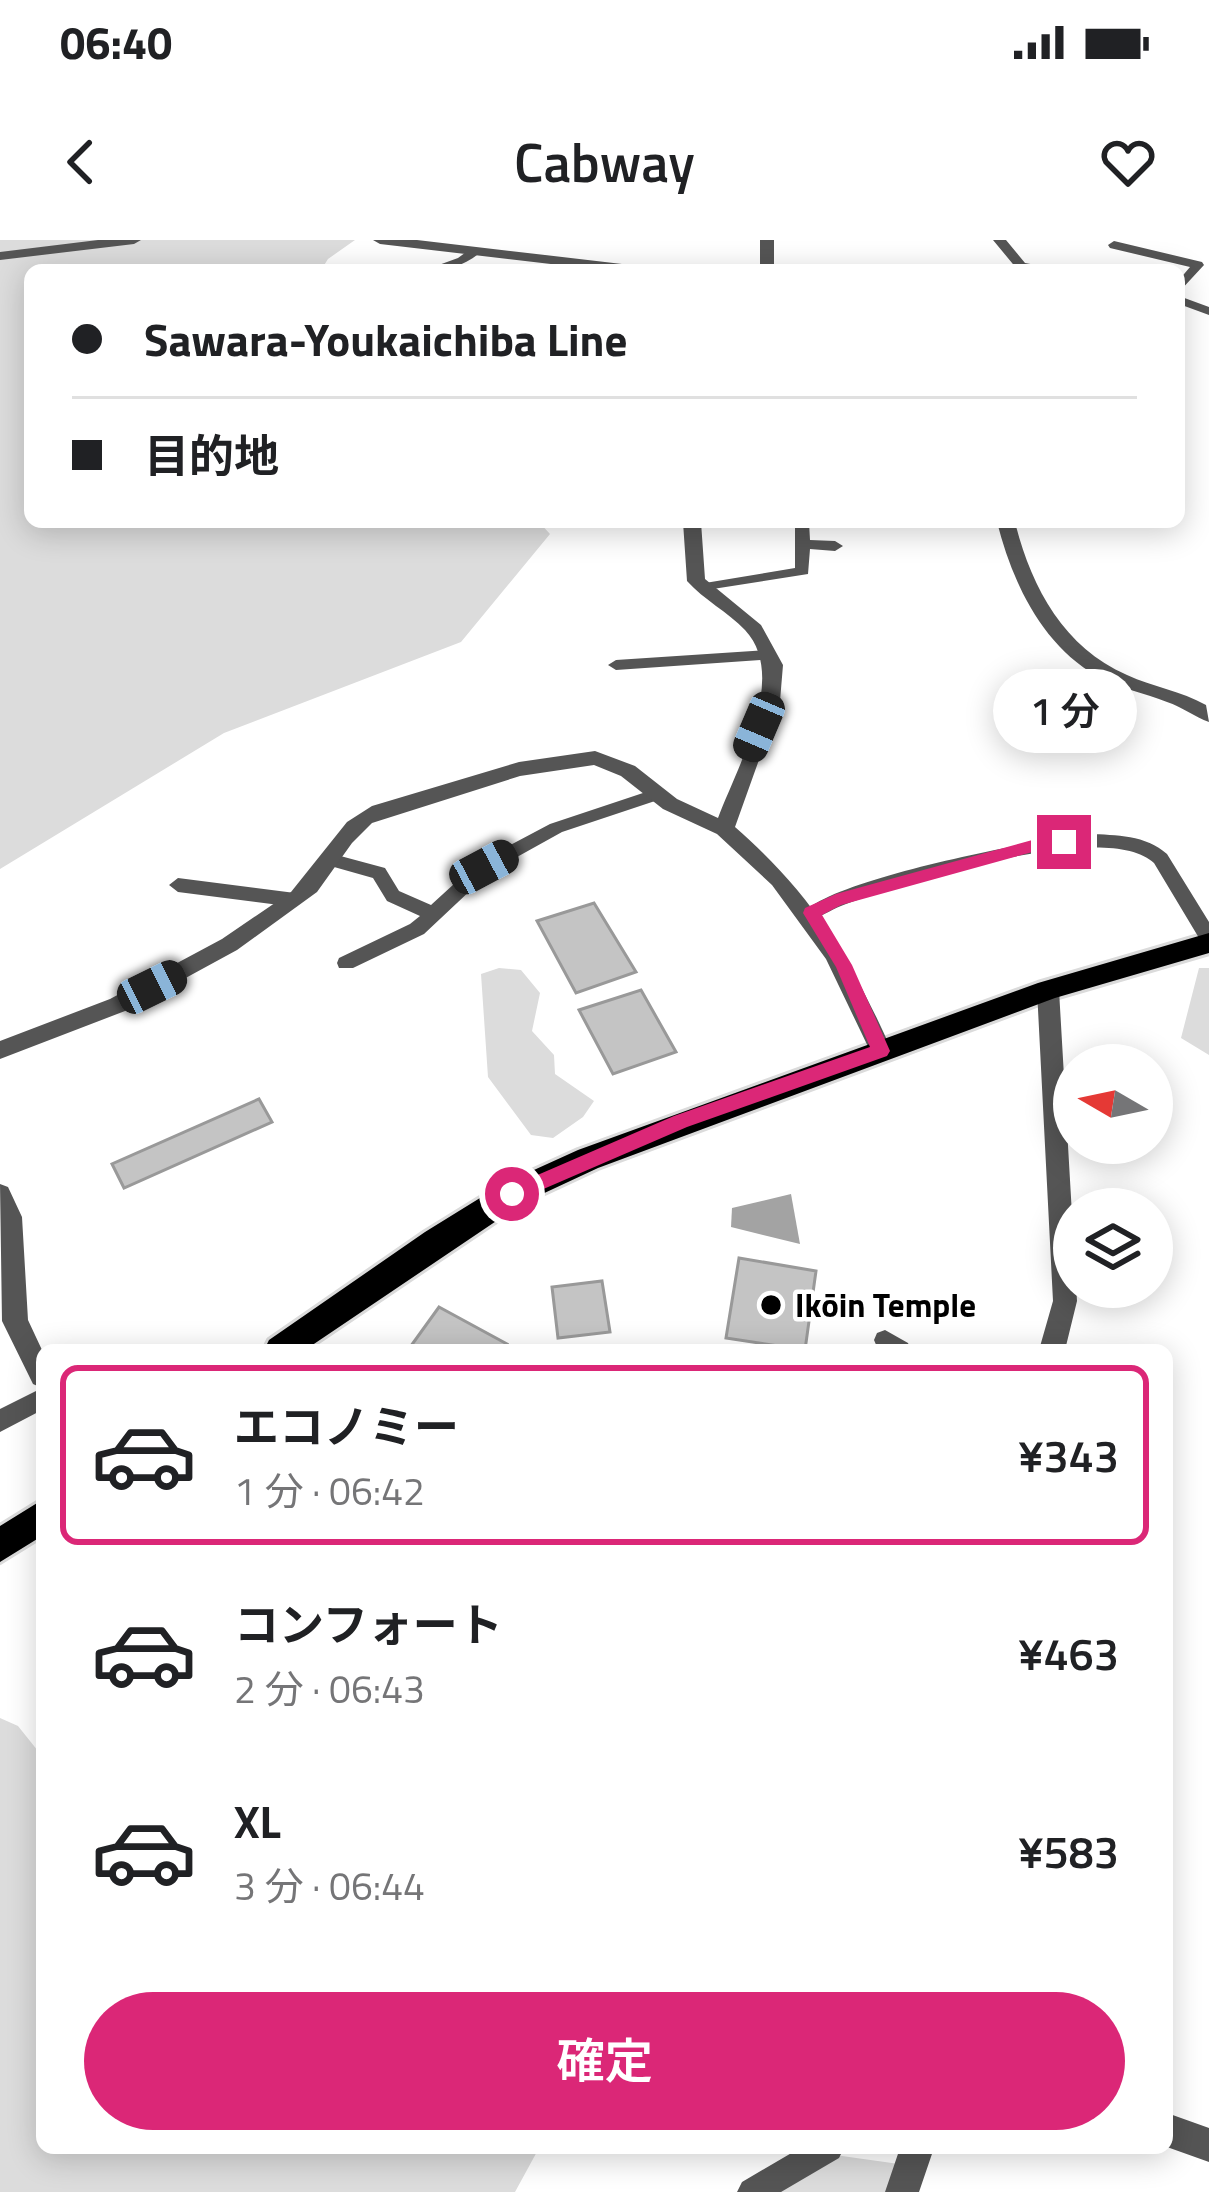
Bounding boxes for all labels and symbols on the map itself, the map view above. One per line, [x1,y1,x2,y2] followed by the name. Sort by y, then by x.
[992,668,1136,752] callout: 1 分
[728,687,790,767] car
[1037,815,1091,869] route end
[444,834,524,900] car
[112,955,192,1019] car
[1053,1044,1173,1164] north arrow
[485,1167,539,1221] route start
[795,1280,976,1330] place label: Ikōin Temple
[758,1292,784,1318] marker: Ikōin Temple

